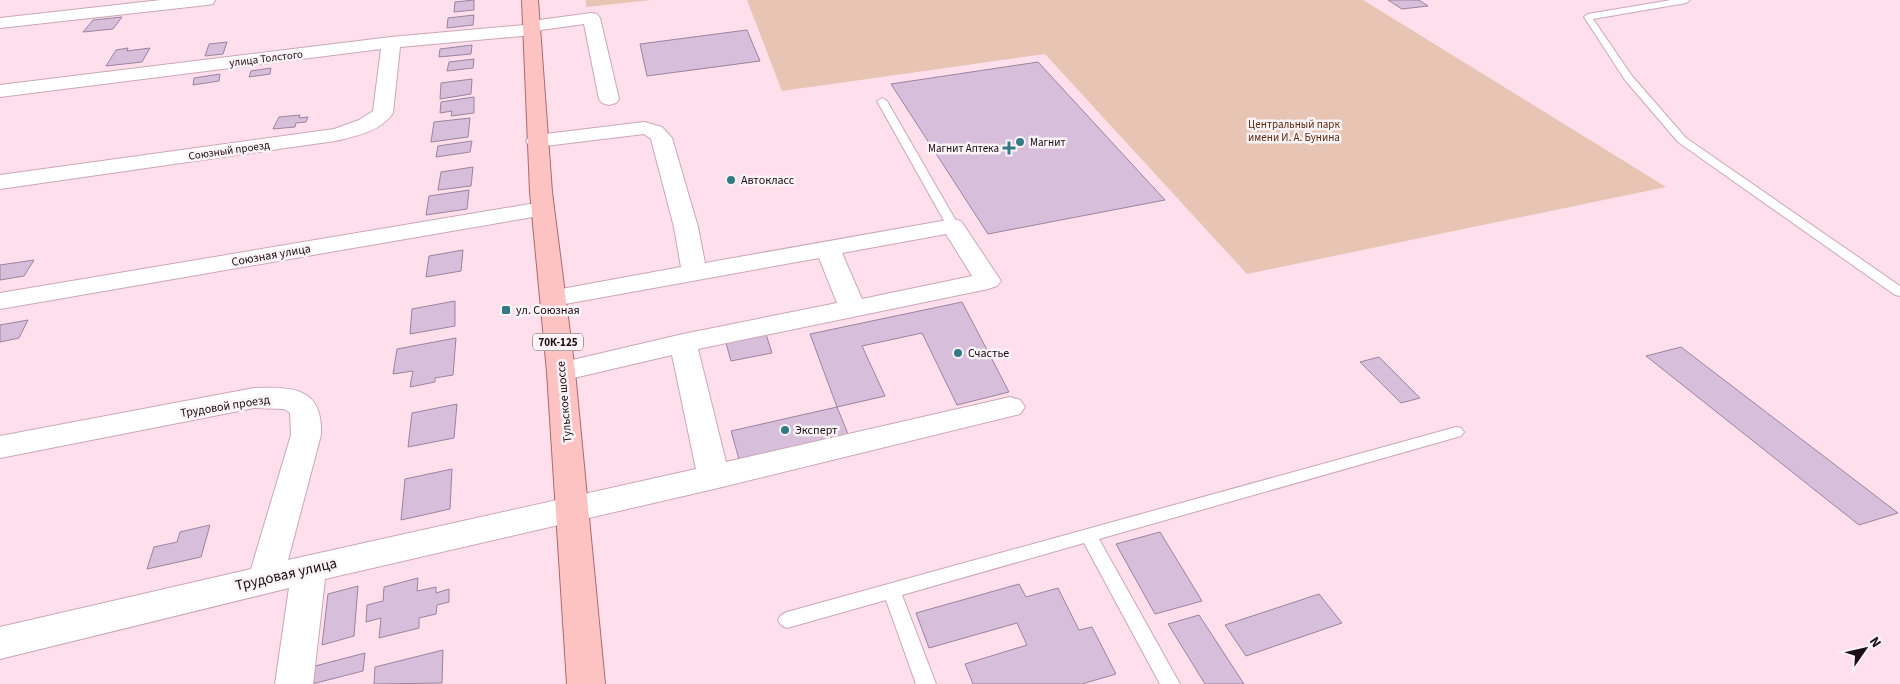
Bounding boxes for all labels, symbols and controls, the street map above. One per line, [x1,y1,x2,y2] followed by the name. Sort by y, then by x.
[229,47,304,70] street label: улица Толстого
[1248,117,1340,145] park label: Центральный парк имени И. А. Бунина
[1030,135,1066,150] place label: Магнит
[1014,136,1026,148] marker: Магнит
[188,137,271,164] street label: Союзный проезд
[928,141,999,156] place label: Магнит Аптека
[1003,142,1015,154] marker: Магнит Аптека
[741,172,795,189] place label: Автокласс
[725,174,737,186] marker: Автокласс
[230,240,312,271] street label: Союзная улица
[516,302,580,319] place label: ул. Союзная
[500,304,512,316] marker: ул. Союзная
[533,334,583,351] road number: 70К-125
[968,345,1009,362] place label: Счастье
[952,347,964,359] marker: Счастье
[552,360,577,443] street label: Тульское шоссе
[179,391,272,422] street label: Трудовой проезд
[795,422,838,439] place label: Эксперт
[779,424,791,436] marker: Эксперт
[233,553,339,596] street label: Трудовая улица
[1840,624,1890,674] north arrow
[1864,633,1886,652] text: N

